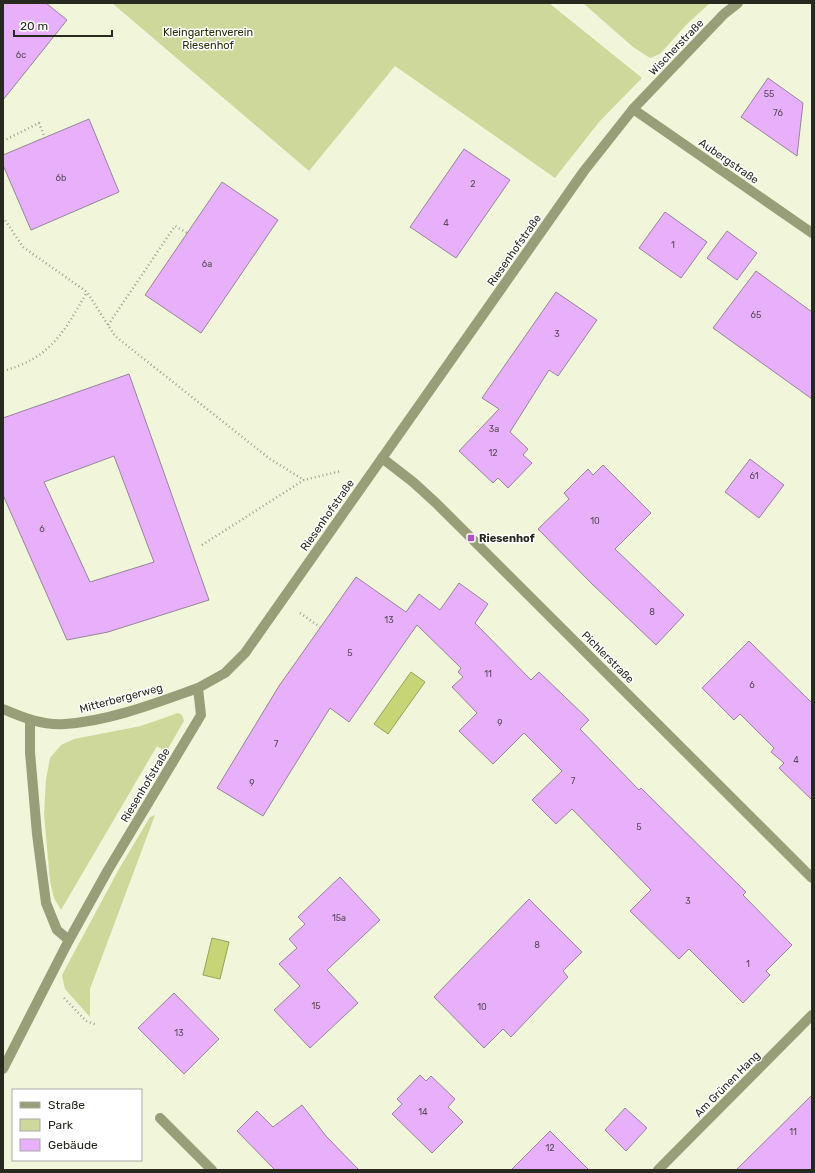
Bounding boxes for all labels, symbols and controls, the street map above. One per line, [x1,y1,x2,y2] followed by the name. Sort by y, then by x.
[14,12,112,38] scale bar
[646,17,706,78] street label: Wischerstraße
[20,19,48,33] text: 20 m
[163,26,253,52] park label: Kleingartenverein Riesenhof
[16,50,26,60] house number: 6c
[764,89,774,99] house number: 55
[773,108,783,118] house number: 76
[696,136,761,187] street label: Aubergstraße
[56,173,66,183] house number: 6b
[470,179,476,189] house number: 2
[485,212,544,289] street label: Riesenhofstraße
[443,218,449,228] house number: 4
[671,240,675,250] house number: 1
[202,259,212,269] house number: 6a
[751,310,761,320] house number: 65
[554,329,560,339] house number: 3
[489,424,499,434] house number: 3a
[488,448,498,458] house number: 12
[749,471,759,481] house number: 61
[298,477,357,554] street label: Riesenhofstraße
[590,516,600,526] house number: 10
[39,524,45,534] house number: 6
[479,532,535,545] place label: Riesenhof
[466,533,476,543] marker: Riesenhof
[649,607,655,617] house number: 8
[384,615,394,625] house number: 13
[579,629,636,686] street label: Pichlerstraße
[347,648,353,658] house number: 5
[484,669,492,679] house number: 11
[749,680,755,690] house number: 6
[78,681,164,716] street label: Mitterbergerweg
[497,718,503,728] house number: 9
[274,739,279,749] house number: 7
[118,746,173,825] street label: Riesenhofstraße
[793,755,799,765] house number: 4
[571,776,576,786] house number: 7
[249,778,255,788] house number: 9
[636,822,642,832] house number: 5
[685,896,691,906] house number: 3
[332,913,346,923] house number: 15a
[534,940,540,950] house number: 8
[746,959,750,969] house number: 1
[311,1001,321,1011] house number: 15
[477,1002,487,1012] house number: 10
[174,1028,184,1038] house number: 13
[692,1049,763,1120] street label: Am Grünen Hang
[12,1089,142,1161] legend
[48,1098,85,1112] text: Straße
[418,1107,428,1117] house number: 14
[48,1118,74,1132] text: Park
[789,1127,797,1137] house number: 11
[48,1138,98,1152] text: Gebäude
[545,1143,555,1153] house number: 12

